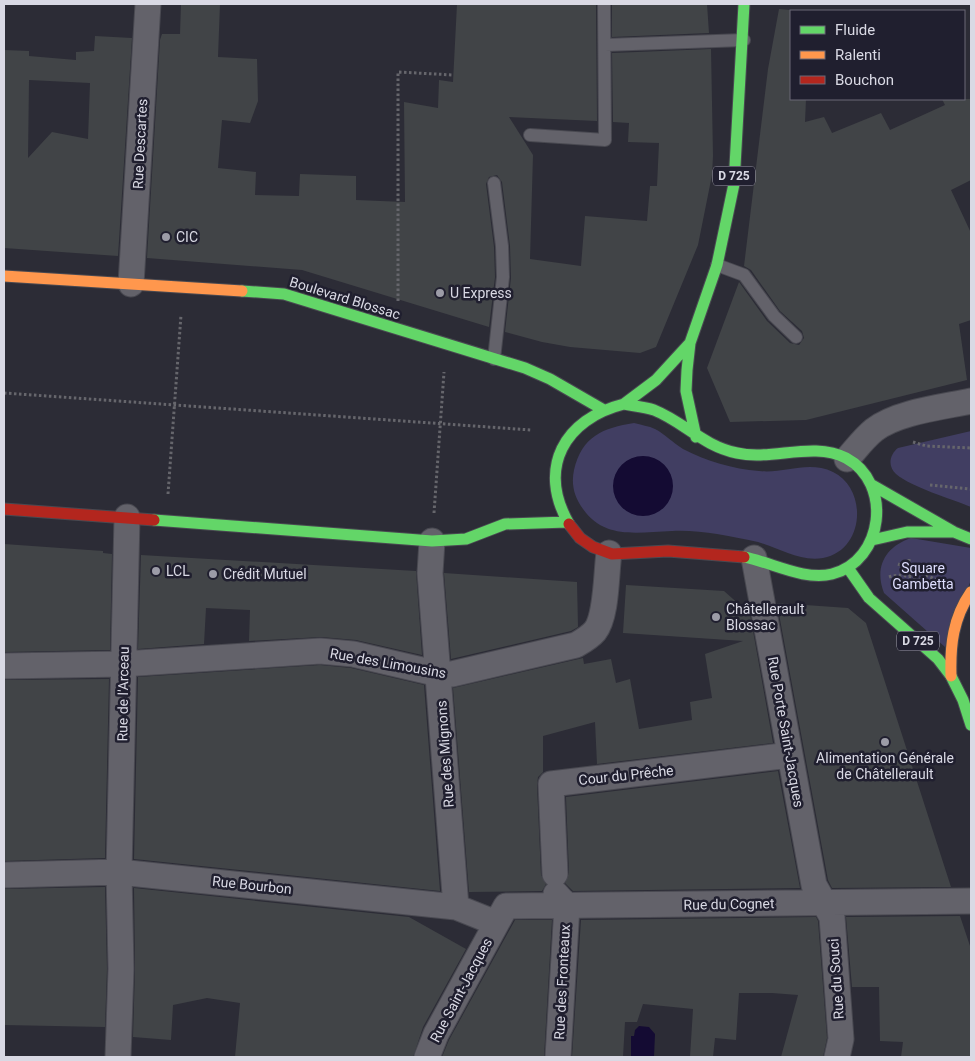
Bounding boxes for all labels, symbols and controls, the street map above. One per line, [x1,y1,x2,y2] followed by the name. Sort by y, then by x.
[790,10,965,100] legend
[835,21,875,39] text: Fluide
[835,46,881,64] text: Ralenti
[835,71,894,89] text: Bouchon
[130,98,150,190] street label: Rue Descartes
[713,167,755,186] road number: D 725
[176,229,198,245] place label: CIC
[160,231,172,243] marker: CIC
[288,274,402,322] street label: Boulevard Blossac
[450,285,512,301] place label: U Express
[434,287,446,299] marker: U Express
[892,560,954,592] park label: Square Gambetta
[166,563,190,579] place label: LCL
[150,565,162,577] marker: LCL
[223,566,307,582] place label: Crédit Mutuel
[207,568,219,580] marker: Crédit Mutuel
[726,601,805,633] place label: Châtellerault Blossac
[710,611,722,623] marker: Châtellerault Blossac
[897,631,939,650] road number: D 725
[329,645,447,681] street label: Rue des Limousins
[114,646,132,742] street label: Rue de l'Arceau
[765,655,807,809] street label: Rue Porte Saint-Jacques
[433,700,457,808] street label: Rue des Mignons
[879,736,891,748] marker: Alimentation Générale de Châtellerault
[816,750,954,782] place label: Alimentation Générale de Châtellerault
[578,762,674,788] street label: Cour du Prêche
[211,873,293,897] street label: Rue Bourbon
[683,895,775,913] street label: Rue du Cognet
[551,924,573,1040] street label: Rue des Fronteaux
[427,935,495,1045] street label: Rue Saint-Jacques
[825,938,847,1020] street label: Rue du Souci

